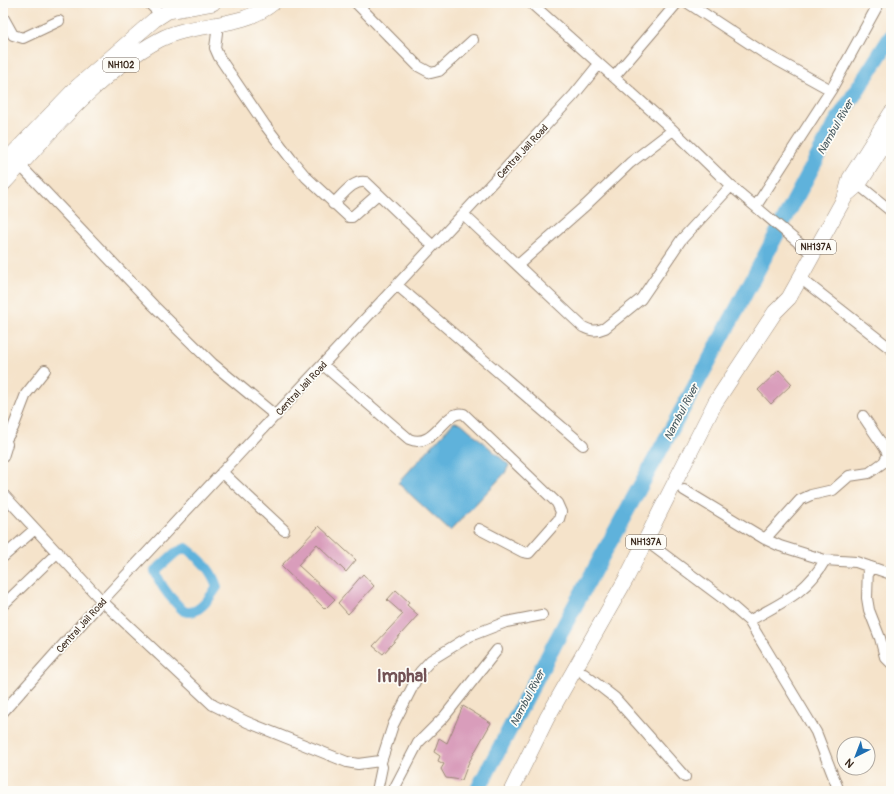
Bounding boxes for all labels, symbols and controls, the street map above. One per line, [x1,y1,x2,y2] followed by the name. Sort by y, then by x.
[103,58,139,72] road number: NH102
[814,96,857,157] water label: Nambul River
[495,122,551,181] street label: Central Jail Road
[796,240,836,254] road number: NH137A
[274,359,330,418] street label: Central Jail Road
[661,380,703,442] water label: Nambul River
[626,535,666,549] road number: NH137A
[54,596,110,656] street label: Central Jail Road
[377,665,427,688] district label: Imphal
[507,666,549,728] water label: Nambul River
[836,736,876,776] north arrow
[842,755,857,770] text: N

